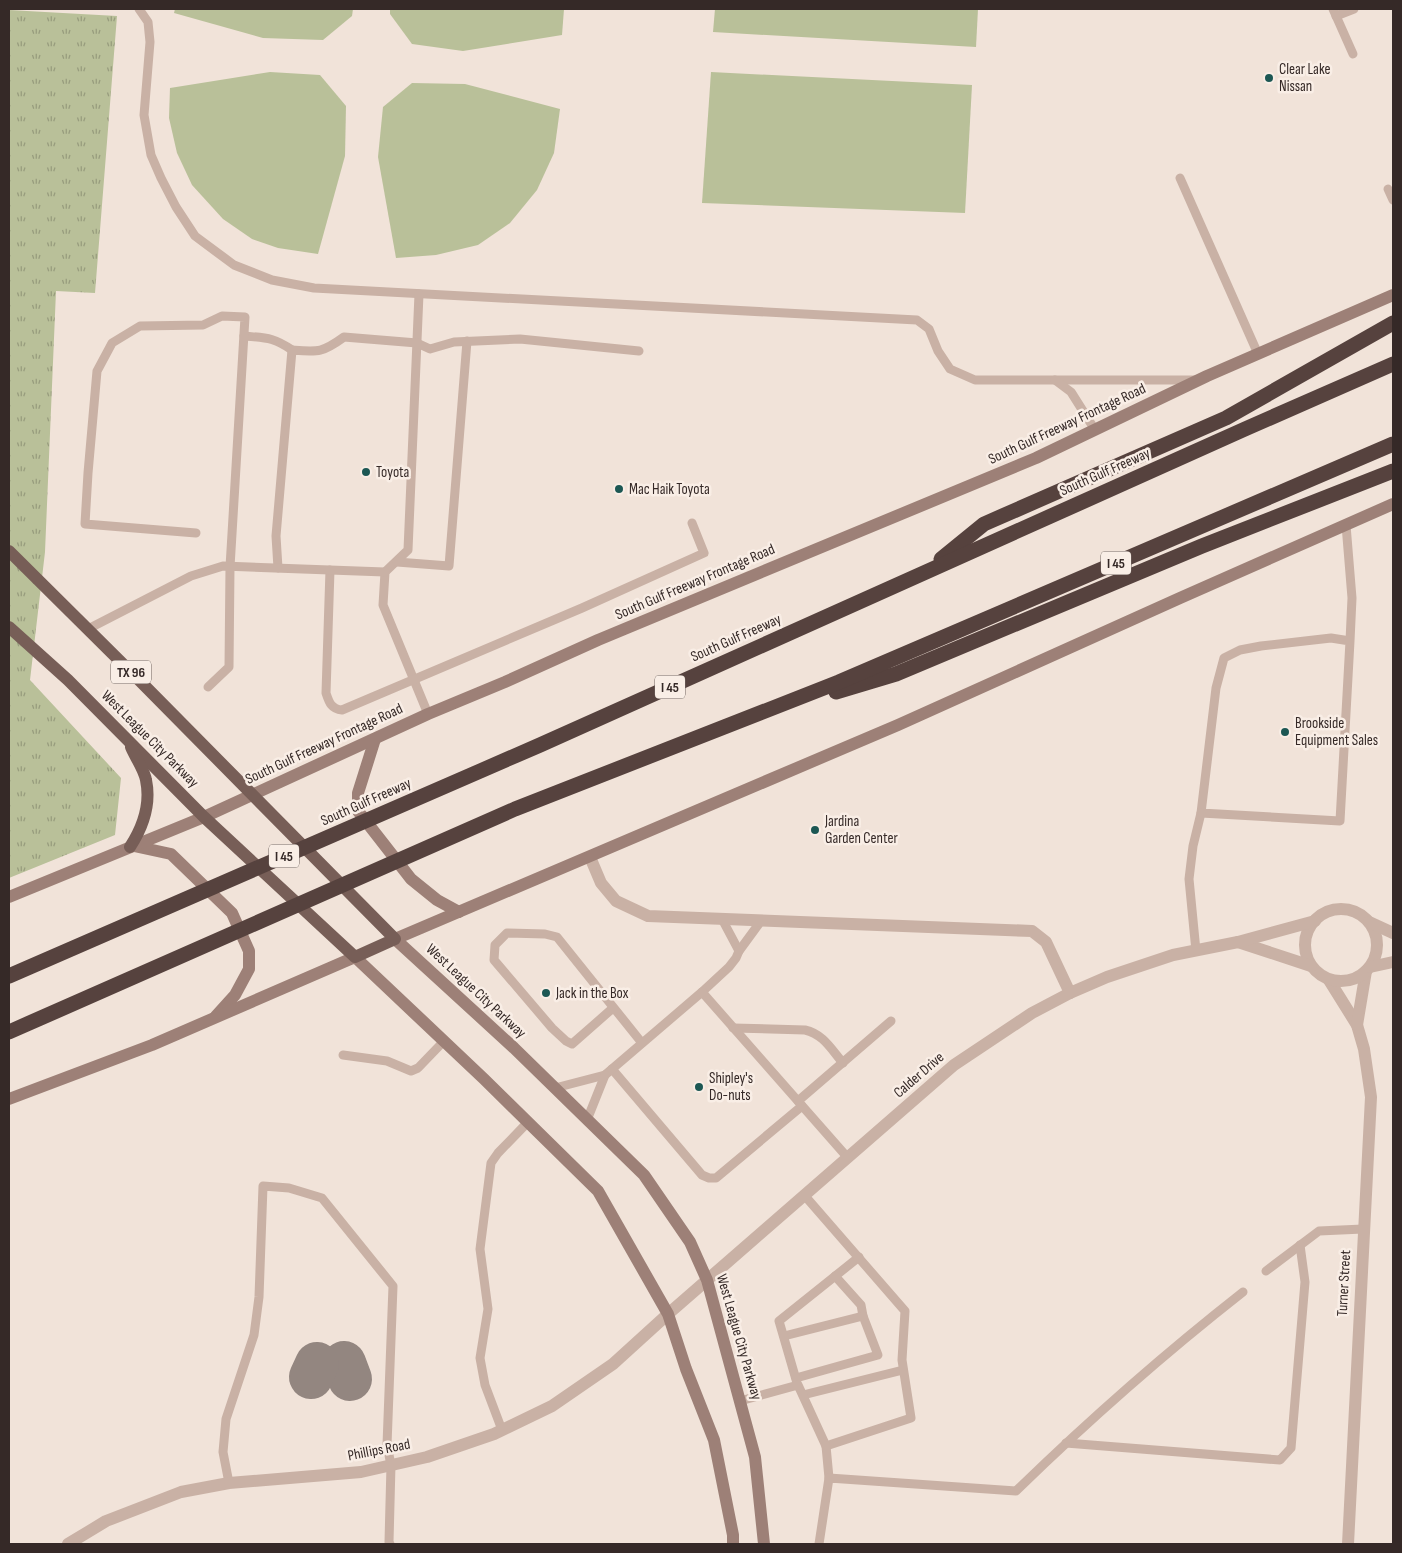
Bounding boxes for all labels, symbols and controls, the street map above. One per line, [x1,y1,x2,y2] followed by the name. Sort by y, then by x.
[1279,60,1330,96] place label: Clear Lake Nissan
[1263,72,1275,84] marker: Clear Lake Nissan
[985,379,1149,469] street label: South Gulf Freeway Frontage Road
[1057,444,1153,500] street label: South Gulf Freeway
[376,463,410,482] place label: Toyota
[360,466,372,478] marker: Toyota
[629,480,710,499] place label: Mac Haik Toyota
[613,483,625,495] marker: Mac Haik Toyota
[612,540,778,624] street label: South Gulf Freeway Frontage Road
[1101,552,1131,574] road number: I 45
[688,610,784,666] street label: South Gulf Freeway
[111,660,151,684] road number: TX 96
[655,676,685,699] road number: I 45
[97,686,203,792] street label: West League City Parkway
[242,699,406,789] street label: South Gulf Freeway Frontage Road
[1295,714,1378,750] place label: Brookside Equipment Sales
[1279,726,1291,738] marker: Brookside Equipment Sales
[318,774,414,830] street label: South Gulf Freeway
[824,812,899,848] place label: Jardina Garden Center
[809,824,821,836] marker: Jardina Garden Center
[269,844,299,868] road number: I 45
[422,940,530,1043] street label: West League City Parkway
[555,984,629,1003] place label: Jack in the Box
[540,987,552,999] marker: Jack in the Box
[890,1048,948,1102] street label: Calder Drive
[709,1069,753,1105] place label: Shipley's Do-nuts
[693,1081,705,1093] marker: Shipley's Do-nuts
[1333,1249,1355,1317] street label: Turner Street
[712,1272,766,1402] street label: West League City Parkway
[346,1435,412,1465] street label: Phillips Road

